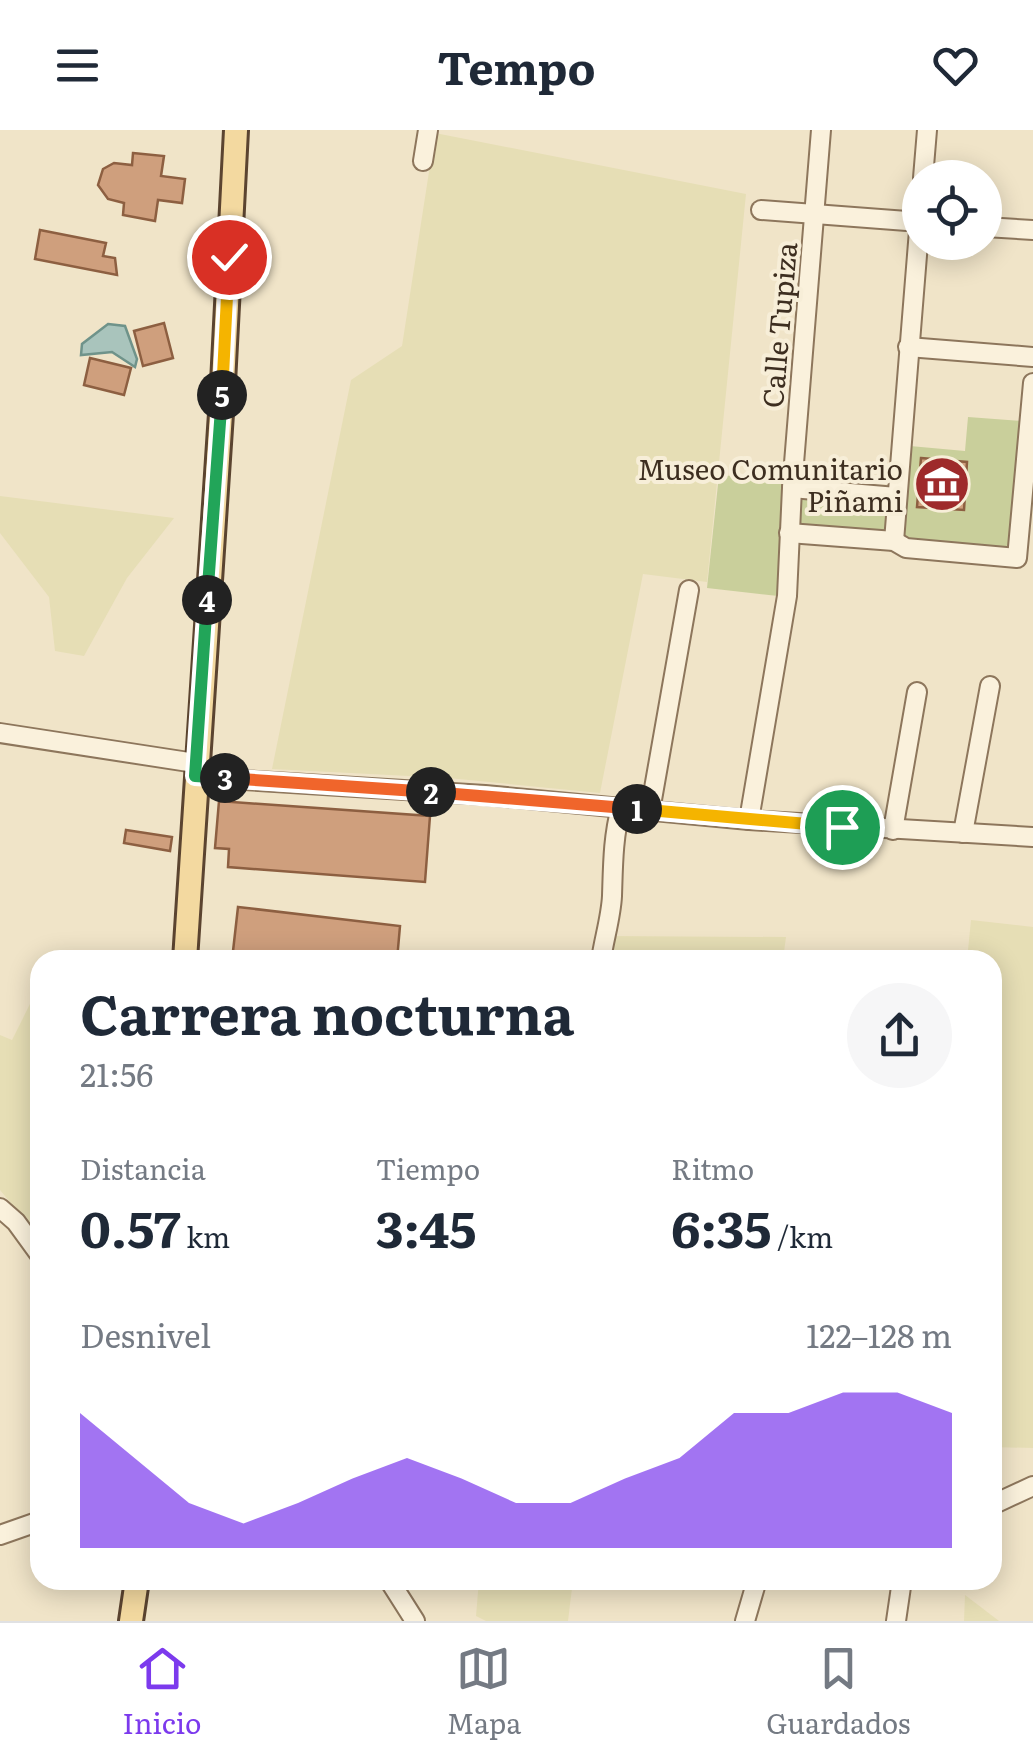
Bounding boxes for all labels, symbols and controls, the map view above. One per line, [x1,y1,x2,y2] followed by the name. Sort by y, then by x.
[437,32,596,99] text: Tempo
[50,38,105,93] icon: menu
[928,38,983,93] icon: heart
[902,160,1002,260] map controls
[902,160,1002,260] button: locate
[187,215,272,300] pin
[202,230,257,285] icon: check
[750,240,806,410] street label: Calle Tupiza
[197,370,247,420] pin: 5
[214,374,230,416] text: 5
[638,447,903,521] place label: Museo Comunitario Piñami
[912,454,972,514] museum icon: Museo Comunitario Piñami
[182,575,232,625] pin: 4
[199,579,215,621] text: 4
[200,753,250,803] pin: 3
[217,757,233,799] text: 3
[406,767,456,817] pin: 2
[423,771,439,813] text: 2
[612,784,662,834] pin: 1
[800,785,885,870] pin
[631,788,643,830] text: 1
[815,800,870,855] icon: arrive
[80,970,574,1052] text: Carrera nocturna
[847,983,952,1088] button: share
[80,1049,153,1097] text: 21:56
[80,1147,206,1189] text: Distancia
[376,1147,480,1189] text: Tiempo
[671,1147,754,1189] text: Ritmo
[80,1189,181,1263] text: 0.57
[376,1189,476,1263] text: 3:45
[671,1189,771,1263] text: 6:35
[181,1215,230,1257] text: km
[771,1215,833,1257] text: /km
[80,1310,211,1358] text: Desnivel
[806,1310,952,1358] text: 122–128 m
[123,1641,202,1743] tab: Inicio
[447,1641,521,1743] tab: Mapa
[766,1641,910,1743] tab: Guardados

